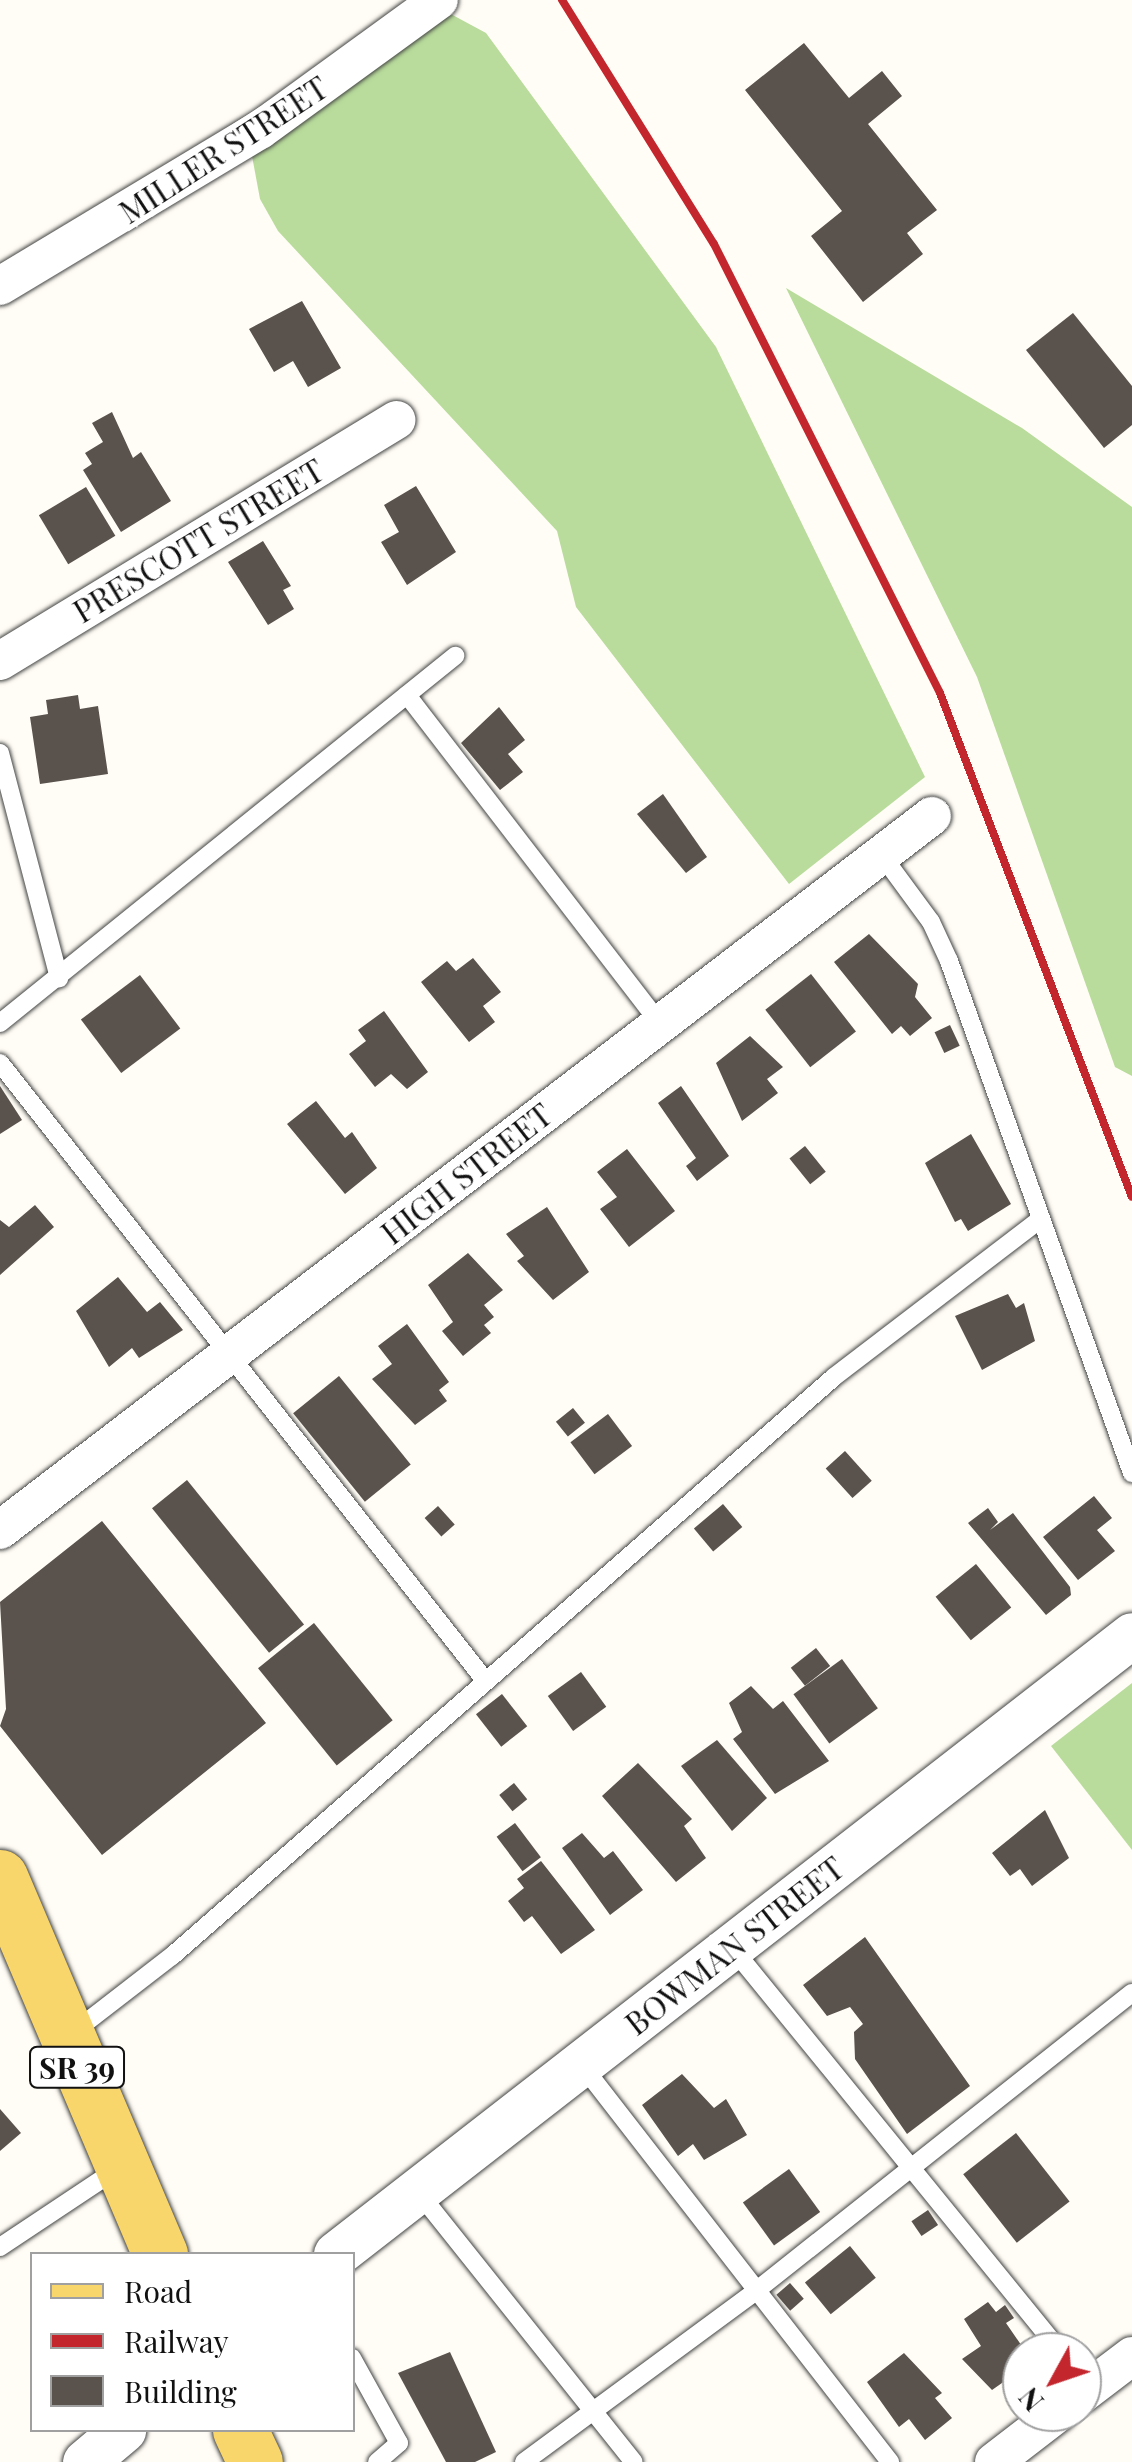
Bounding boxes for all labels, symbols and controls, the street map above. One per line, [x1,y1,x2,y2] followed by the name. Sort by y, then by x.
[111,67,335,231] street label: MILLER STREET
[65,450,331,630] street label: PRESCOTT STREET
[373,1094,559,1252] street label: HIGH STREET
[617,1848,851,2042] street label: BOWMAN STREET
[27,2042,127,2092] road number: SR 39
[30,2252,355,2432] legend
[124,2271,192,2311] text: Road
[124,2321,229,2361] text: Railway
[1002,2332,1102,2432] north arrow
[124,2371,237,2411] text: Building
[1009,2381,1051,2420] text: N

